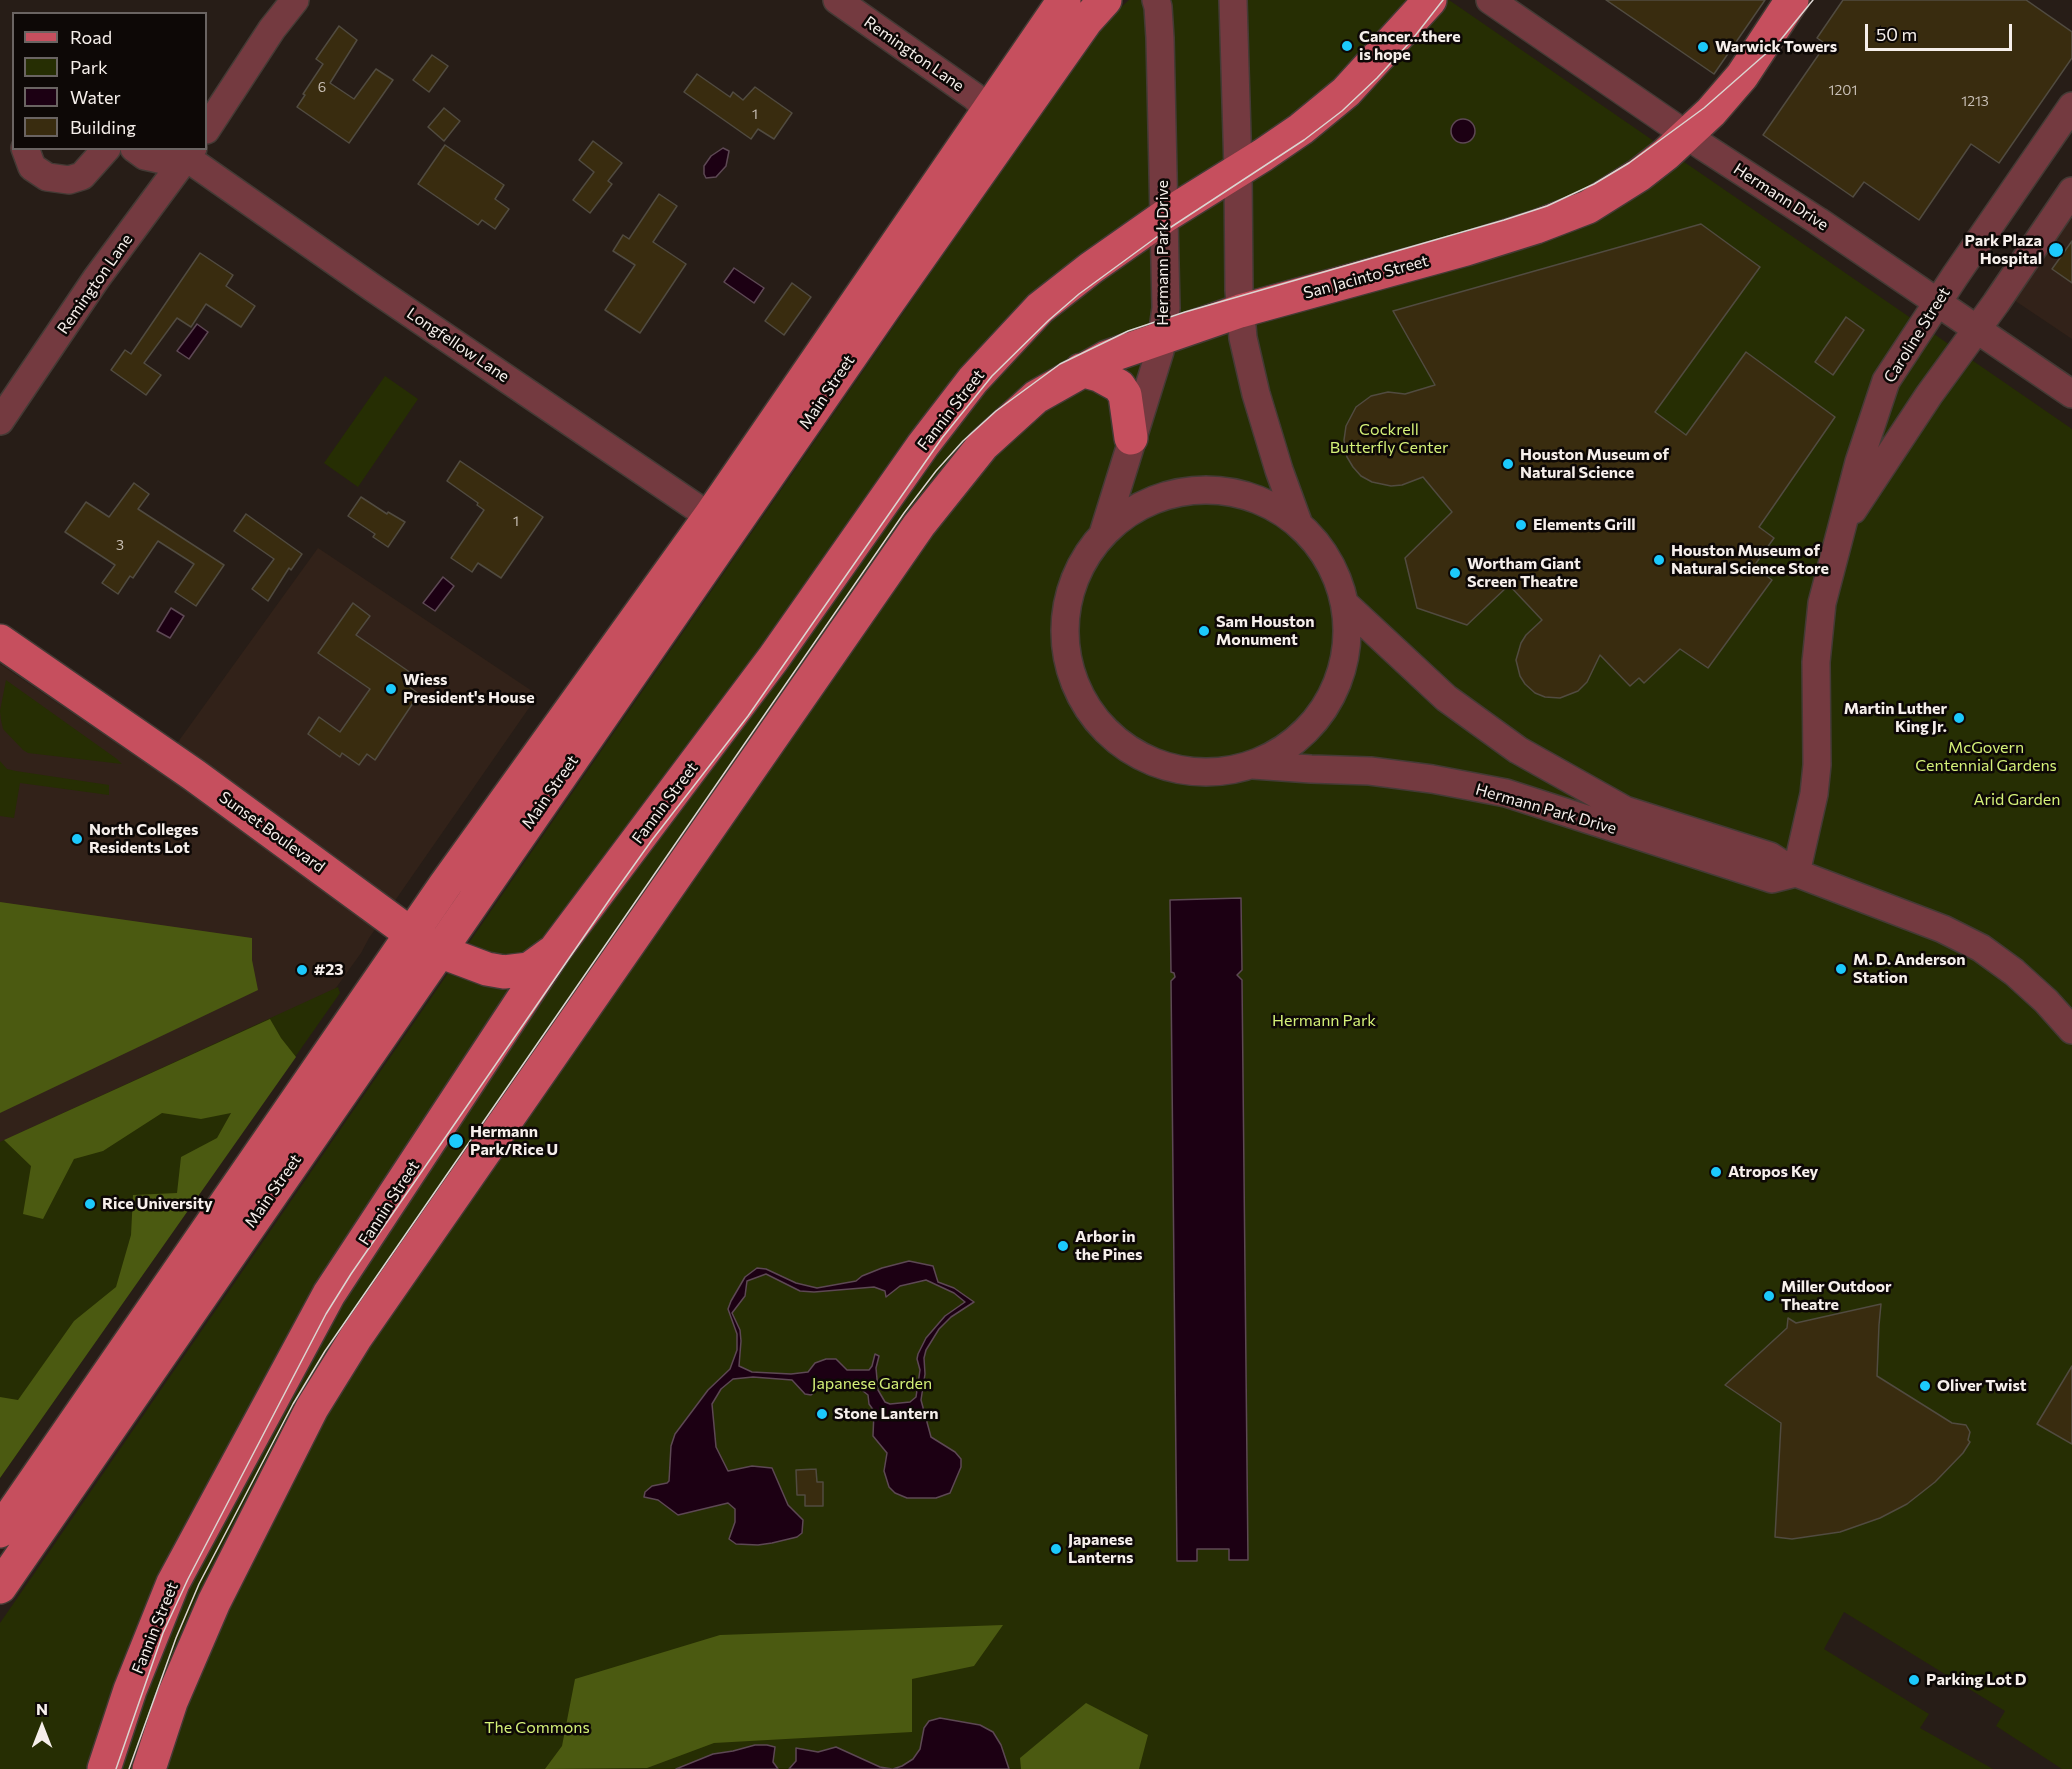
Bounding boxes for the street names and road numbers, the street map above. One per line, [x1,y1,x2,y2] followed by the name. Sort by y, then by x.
[860,12,968,96] street label: Remington Lane
[1730,159,1832,235] street label: Hermann Drive
[1153,180,1173,326] street label: Hermann Park Drive
[53,230,137,338] street label: Remington Lane
[1301,251,1431,303] street label: San Jacinto Street
[1880,284,1954,386] street label: Caroline Street
[403,304,513,386] street label: Longfellow Lane
[795,351,859,433] street label: Main Street
[914,366,988,454] street label: Fannin Street
[518,752,582,832] street label: Main Street
[628,758,702,848] street label: Fannin Street
[1473,780,1619,838] street label: Hermann Park Drive
[216,787,328,877] street label: Sunset Boulevard
[241,1151,305,1231] street label: Main Street
[354,1157,424,1249] street label: Fannin Street
[128,1579,182,1677] street label: Fannin Street

